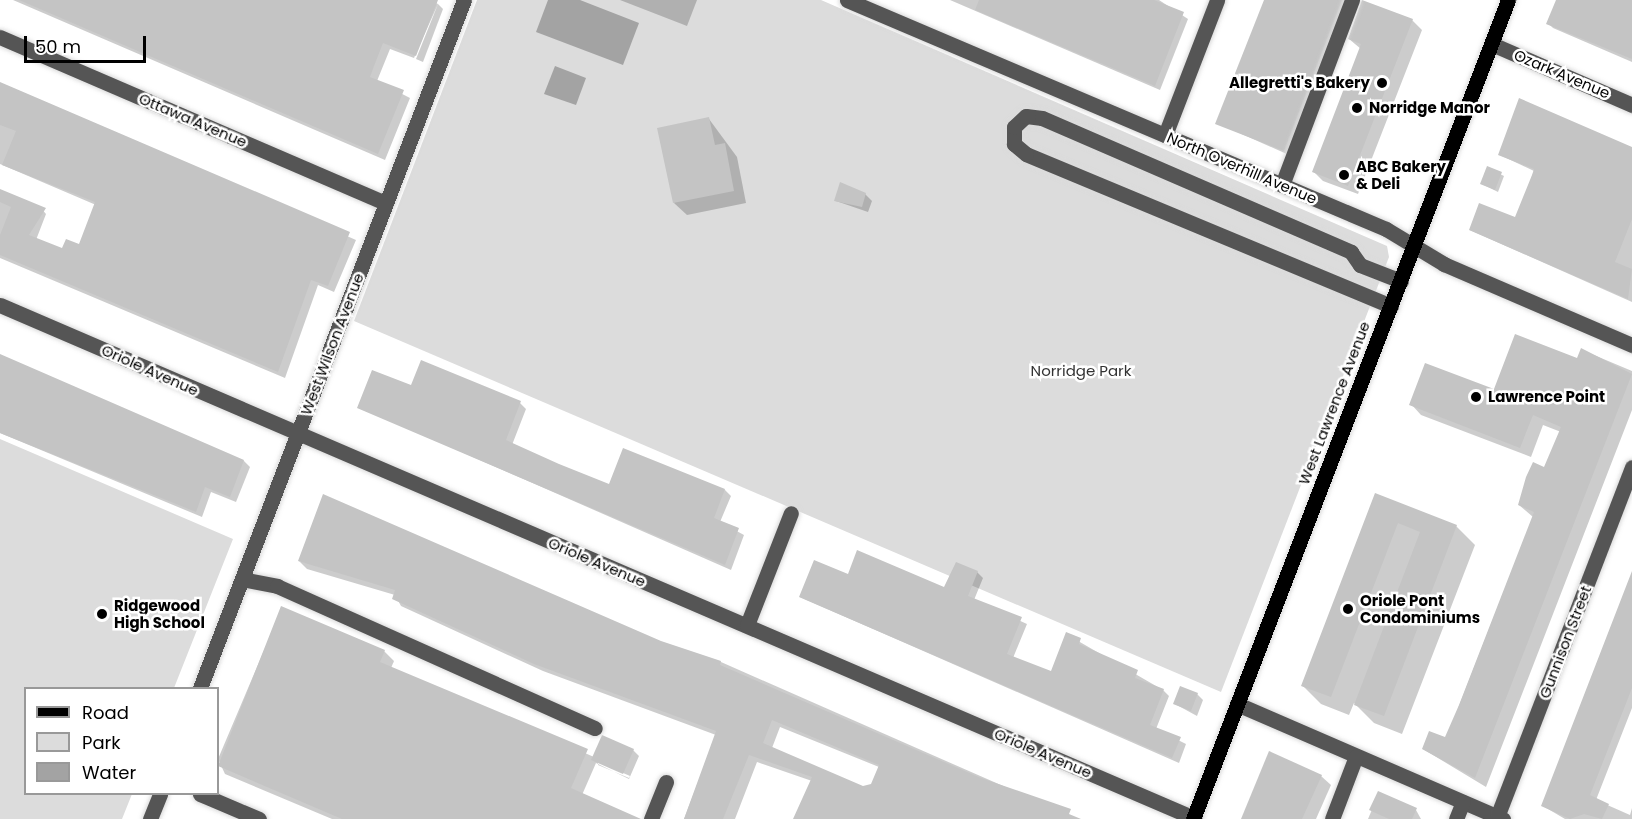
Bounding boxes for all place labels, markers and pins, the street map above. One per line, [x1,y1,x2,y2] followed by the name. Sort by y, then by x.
[1229,74,1370,92] place label: Allegretti's Bakery
[1375,76,1389,90] marker: Allegretti's Bakery
[1369,99,1490,117] place label: Norridge Manor
[1350,101,1364,115] marker: Norridge Manor
[1356,157,1446,192] place label: ABC Bakery & Deli
[1337,168,1351,182] marker: ABC Bakery & Deli
[1488,388,1605,406] place label: Lawrence Point
[1469,390,1483,404] marker: Lawrence Point
[1360,591,1480,626] place label: Oriole Pont Condominiums
[114,596,205,631] place label: Ridgewood High School
[1341,602,1355,616] marker: Oriole Pont Condominiums
[95,607,109,621] marker: Ridgewood High School

